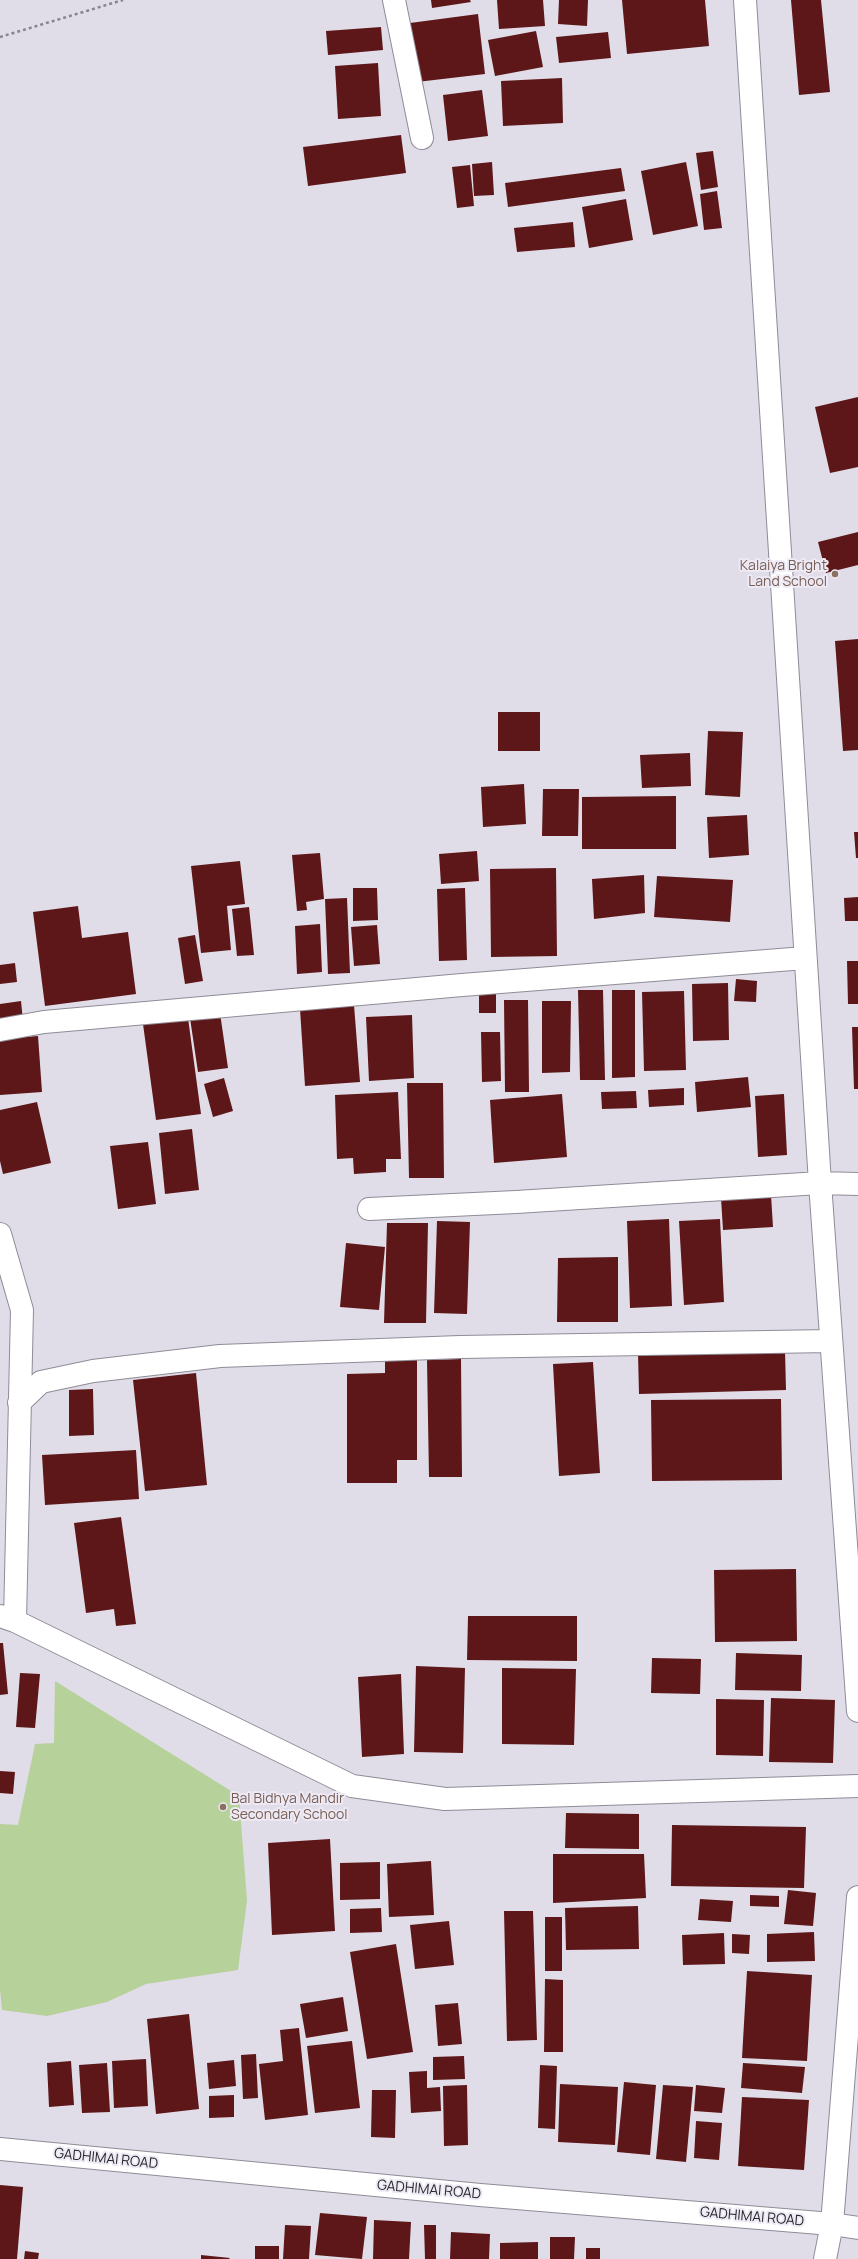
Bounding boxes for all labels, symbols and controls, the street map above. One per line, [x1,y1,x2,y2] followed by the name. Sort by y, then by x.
[740,558,827,590] place label: Kalaiya Bright Land School
[830,569,840,579] marker: Kalaiya Bright Land School
[231,1791,348,1824] place label: Bal Bidhya Mandir Secondary School
[218,1802,228,1812] marker: Bal Bidhya Mandir Secondary School
[53,2145,159,2173] street label: GADHIMAI ROAD
[376,2177,482,2203] street label: GADHIMAI ROAD
[699,2204,805,2230] street label: GADHIMAI ROAD

